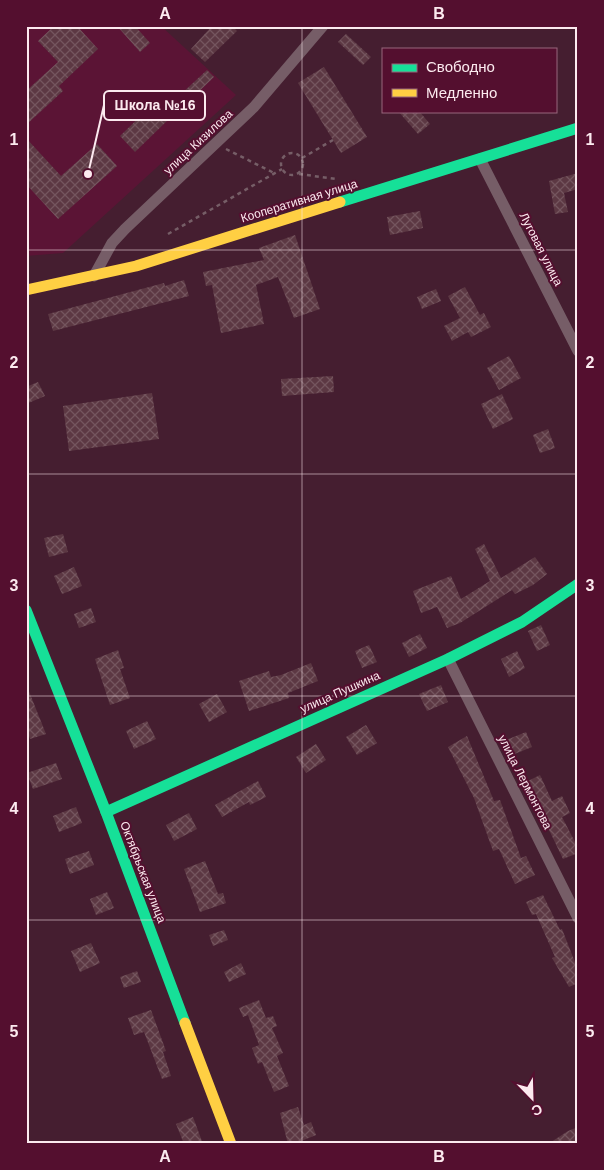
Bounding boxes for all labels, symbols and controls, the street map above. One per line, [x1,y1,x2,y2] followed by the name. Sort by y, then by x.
[159,5,171,22] text: A
[433,5,445,22] text: B
[382,48,556,112] legend
[426,58,495,75] text: Свободно
[426,84,497,101] text: Медленно
[104,91,205,120] callout: Школа №16
[115,97,196,113] text: Школа №16
[161,106,236,177] street label: улица Кизилова
[10,131,19,148] text: 1
[586,131,595,148] text: 1
[239,176,359,225] street label: Кооперативная улица
[516,210,566,288] street label: Луговая улица
[10,354,19,371] text: 2
[586,354,595,371] text: 2
[10,577,19,594] text: 3
[586,577,595,594] text: 3
[298,668,382,716] street label: улица Пушкина
[495,732,555,832] street label: улица Лермонтова
[10,800,19,817] text: 4
[586,800,595,817] text: 4
[117,819,169,925] street label: Октябрьская улица
[10,1023,19,1040] text: 5
[586,1023,595,1040] text: 5
[506,1072,556,1122] north arrow
[529,1101,545,1119] text: С
[159,1148,171,1165] text: A
[433,1148,445,1165] text: B

